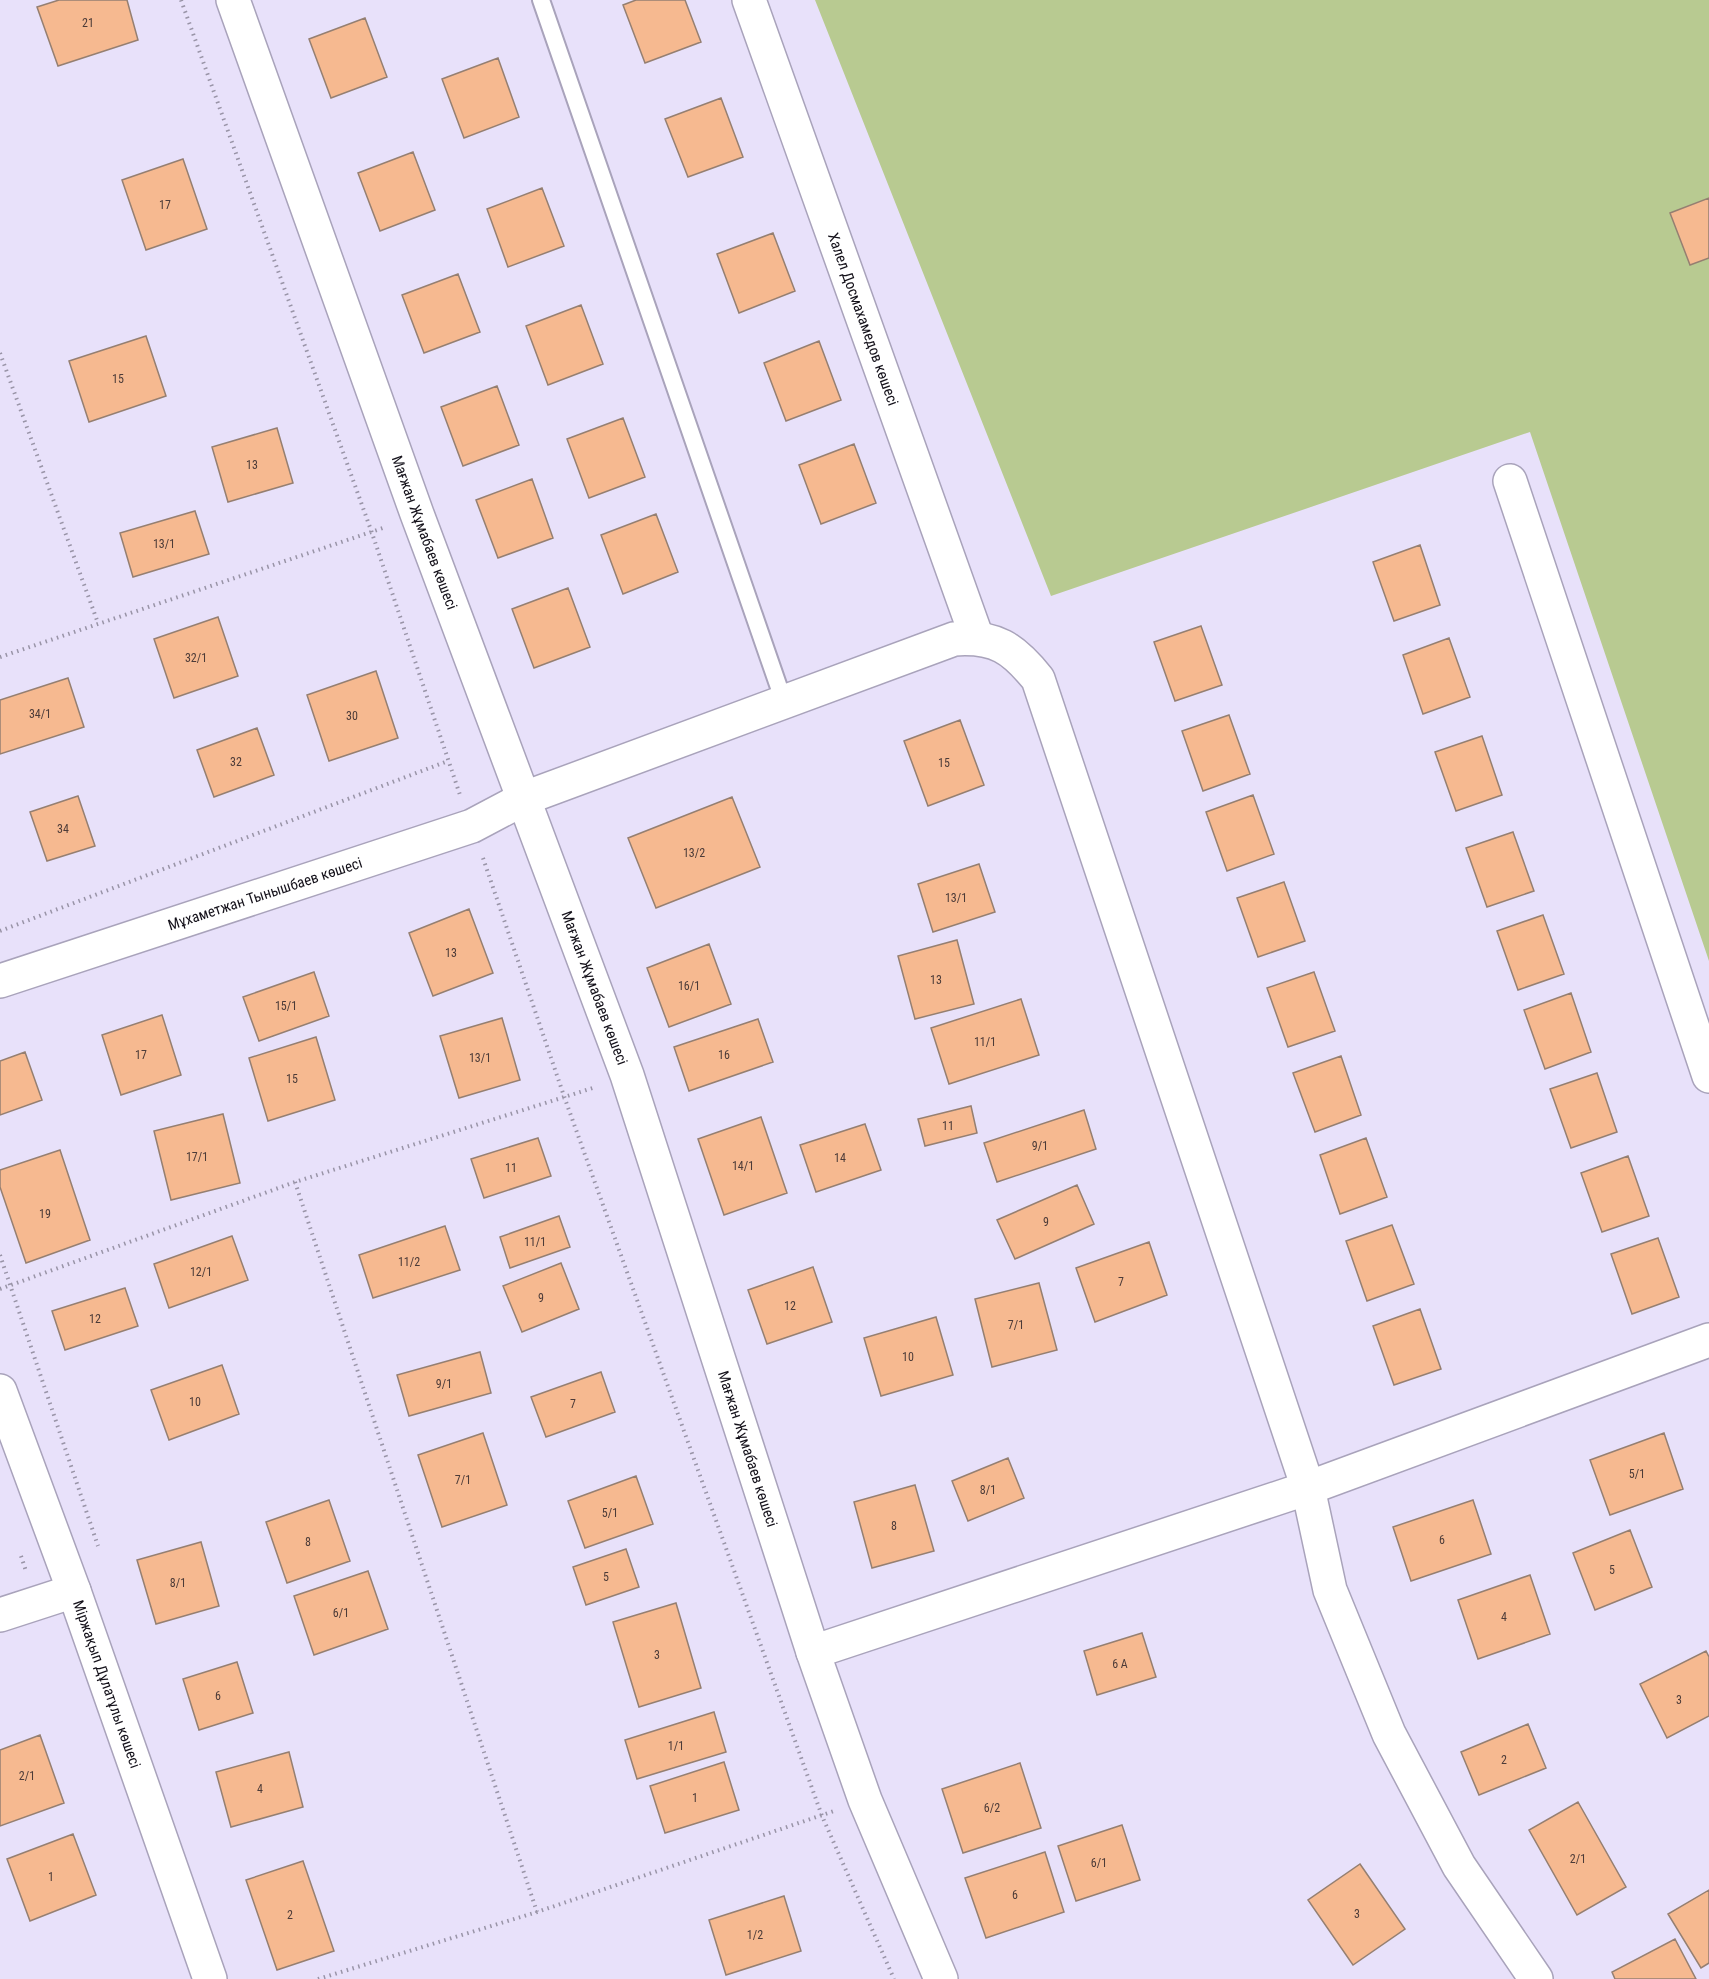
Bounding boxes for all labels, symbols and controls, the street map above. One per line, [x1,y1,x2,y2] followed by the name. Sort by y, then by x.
[82,16,94,30] house number: 21
[159,198,171,212] house number: 17
[824,230,902,408] street label: Халел Досмахамедов көшесі
[112,372,124,386] house number: 15
[388,453,461,612] street label: Мағжан Жұмабаев көшесі
[246,458,258,472] house number: 13
[153,537,175,551] house number: 13/1
[185,651,207,665] house number: 32/1
[29,707,51,721] house number: 34/1
[346,709,358,723] house number: 30
[230,755,242,769] house number: 32
[938,756,950,770] house number: 15
[57,822,69,836] house number: 34
[683,846,705,860] house number: 13/2
[166,854,364,934] street label: Мұхаметжан Тынышбаев көшесі
[945,891,967,905] house number: 13/1
[557,909,631,1067] street label: Мағжан Жұмабаев көшесі
[445,946,457,960] house number: 13
[930,973,942,987] house number: 13
[678,979,700,993] house number: 16/1
[275,999,297,1013] house number: 15/1
[974,1035,996,1049] house number: 11/1
[135,1048,147,1062] house number: 17
[718,1048,730,1062] house number: 16
[469,1051,491,1065] house number: 13/1
[286,1072,298,1086] house number: 15
[942,1119,954,1133] house number: 11
[1032,1139,1048,1153] house number: 9/1
[186,1150,208,1164] house number: 17/1
[834,1151,846,1165] house number: 14
[732,1159,754,1173] house number: 14/1
[505,1161,517,1175] house number: 11
[39,1207,51,1221] house number: 19
[1043,1215,1049,1229] house number: 9
[524,1235,546,1249] house number: 11/1
[398,1255,420,1269] house number: 11/2
[190,1265,212,1279] house number: 12/1
[1118,1275,1124,1289] house number: 7
[538,1291,544,1305] house number: 9
[784,1299,796,1313] house number: 12
[89,1312,101,1326] house number: 12
[1008,1318,1024,1332] house number: 7/1
[902,1350,914,1364] house number: 10
[714,1369,781,1529] street label: Мағжан Жұмабаев көшесі
[436,1377,452,1391] house number: 9/1
[189,1395,201,1409] house number: 10
[570,1397,576,1411] house number: 7
[1629,1467,1645,1481] house number: 5/1
[455,1473,471,1487] house number: 7/1
[980,1483,996,1497] house number: 8/1
[602,1506,618,1520] house number: 5/1
[891,1519,897,1533] house number: 8
[1439,1533,1445,1547] house number: 6
[305,1535,311,1549] house number: 8
[1609,1563,1615,1577] house number: 5
[603,1570,609,1584] house number: 5
[170,1576,186,1590] house number: 8/1
[69,1598,144,1771] street label: Міржақып Дұлатұлы көшесі
[333,1606,349,1620] house number: 6/1
[1501,1610,1507,1624] house number: 4
[654,1648,660,1662] house number: 3
[1112,1657,1128,1671] house number: 6 А
[215,1689,221,1703] house number: 6
[1676,1693,1682,1707] house number: 3
[668,1739,684,1753] house number: 1/1
[1501,1753,1507,1767] house number: 2
[19,1769,35,1783] house number: 2/1
[257,1782,263,1796] house number: 4
[692,1791,698,1805] house number: 1
[984,1801,1000,1815] house number: 6/2
[1570,1852,1586,1866] house number: 2/1
[1091,1856,1107,1870] house number: 6/1
[48,1870,54,1884] house number: 1
[1012,1888,1018,1902] house number: 6
[1354,1907,1360,1921] house number: 3
[287,1908,293,1922] house number: 2
[747,1928,763,1942] house number: 1/2

